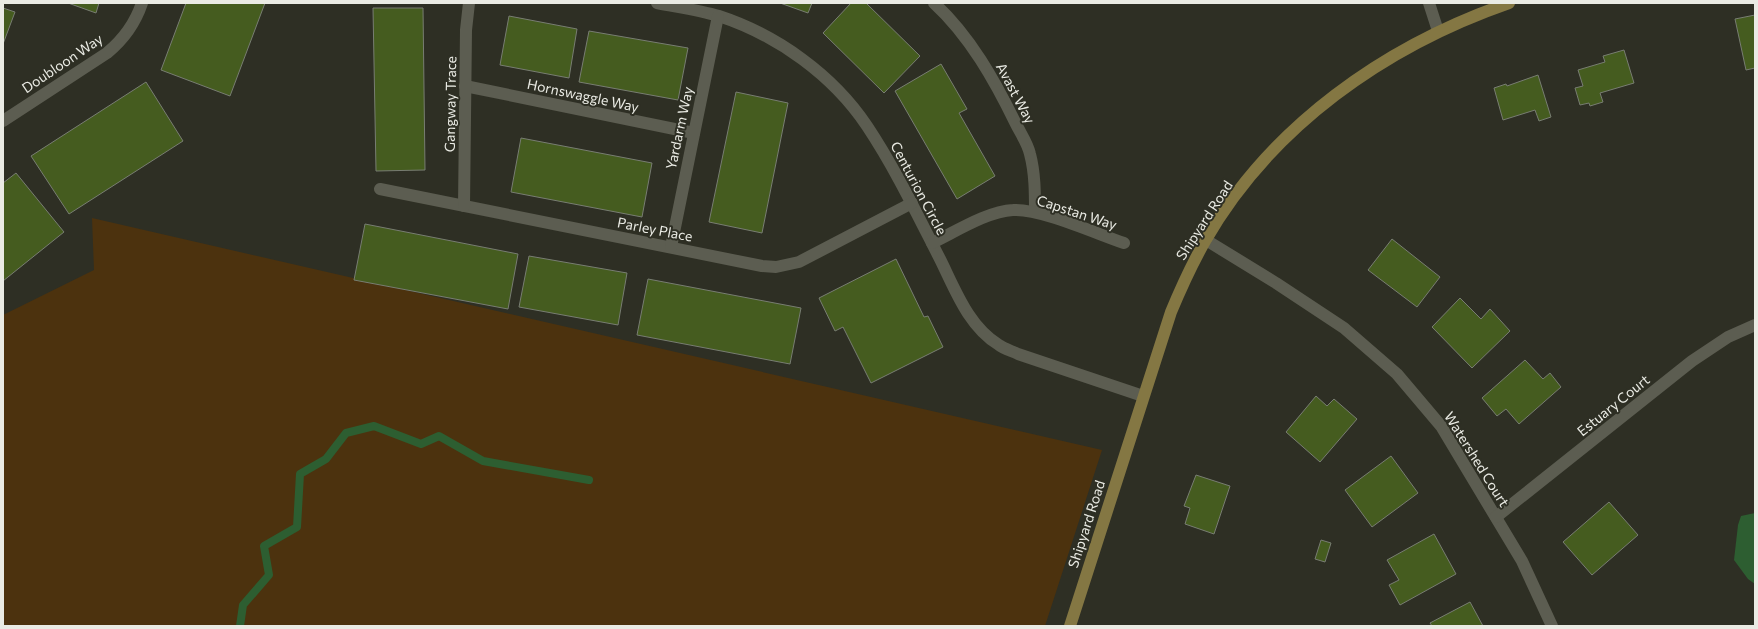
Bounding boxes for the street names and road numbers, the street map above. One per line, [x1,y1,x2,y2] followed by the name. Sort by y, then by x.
[18,30,106,96] street label: Doubloon Way
[441,56,459,152] street label: Gangway Trace
[993,60,1039,126] street label: Avast Way
[526,75,640,115] street label: Hornswaggle Way
[662,85,696,171] street label: Yardarm Way
[887,138,951,238] street label: Centurion Circle
[1172,177,1236,263] street label: Shipyard Road
[1035,191,1119,233] street label: Capstan Way
[616,213,694,245] street label: Parley Place
[1573,371,1653,439] street label: Estuary Court
[1441,408,1513,510] street label: Watershed Court
[1064,478,1108,570] street label: Shipyard Road

